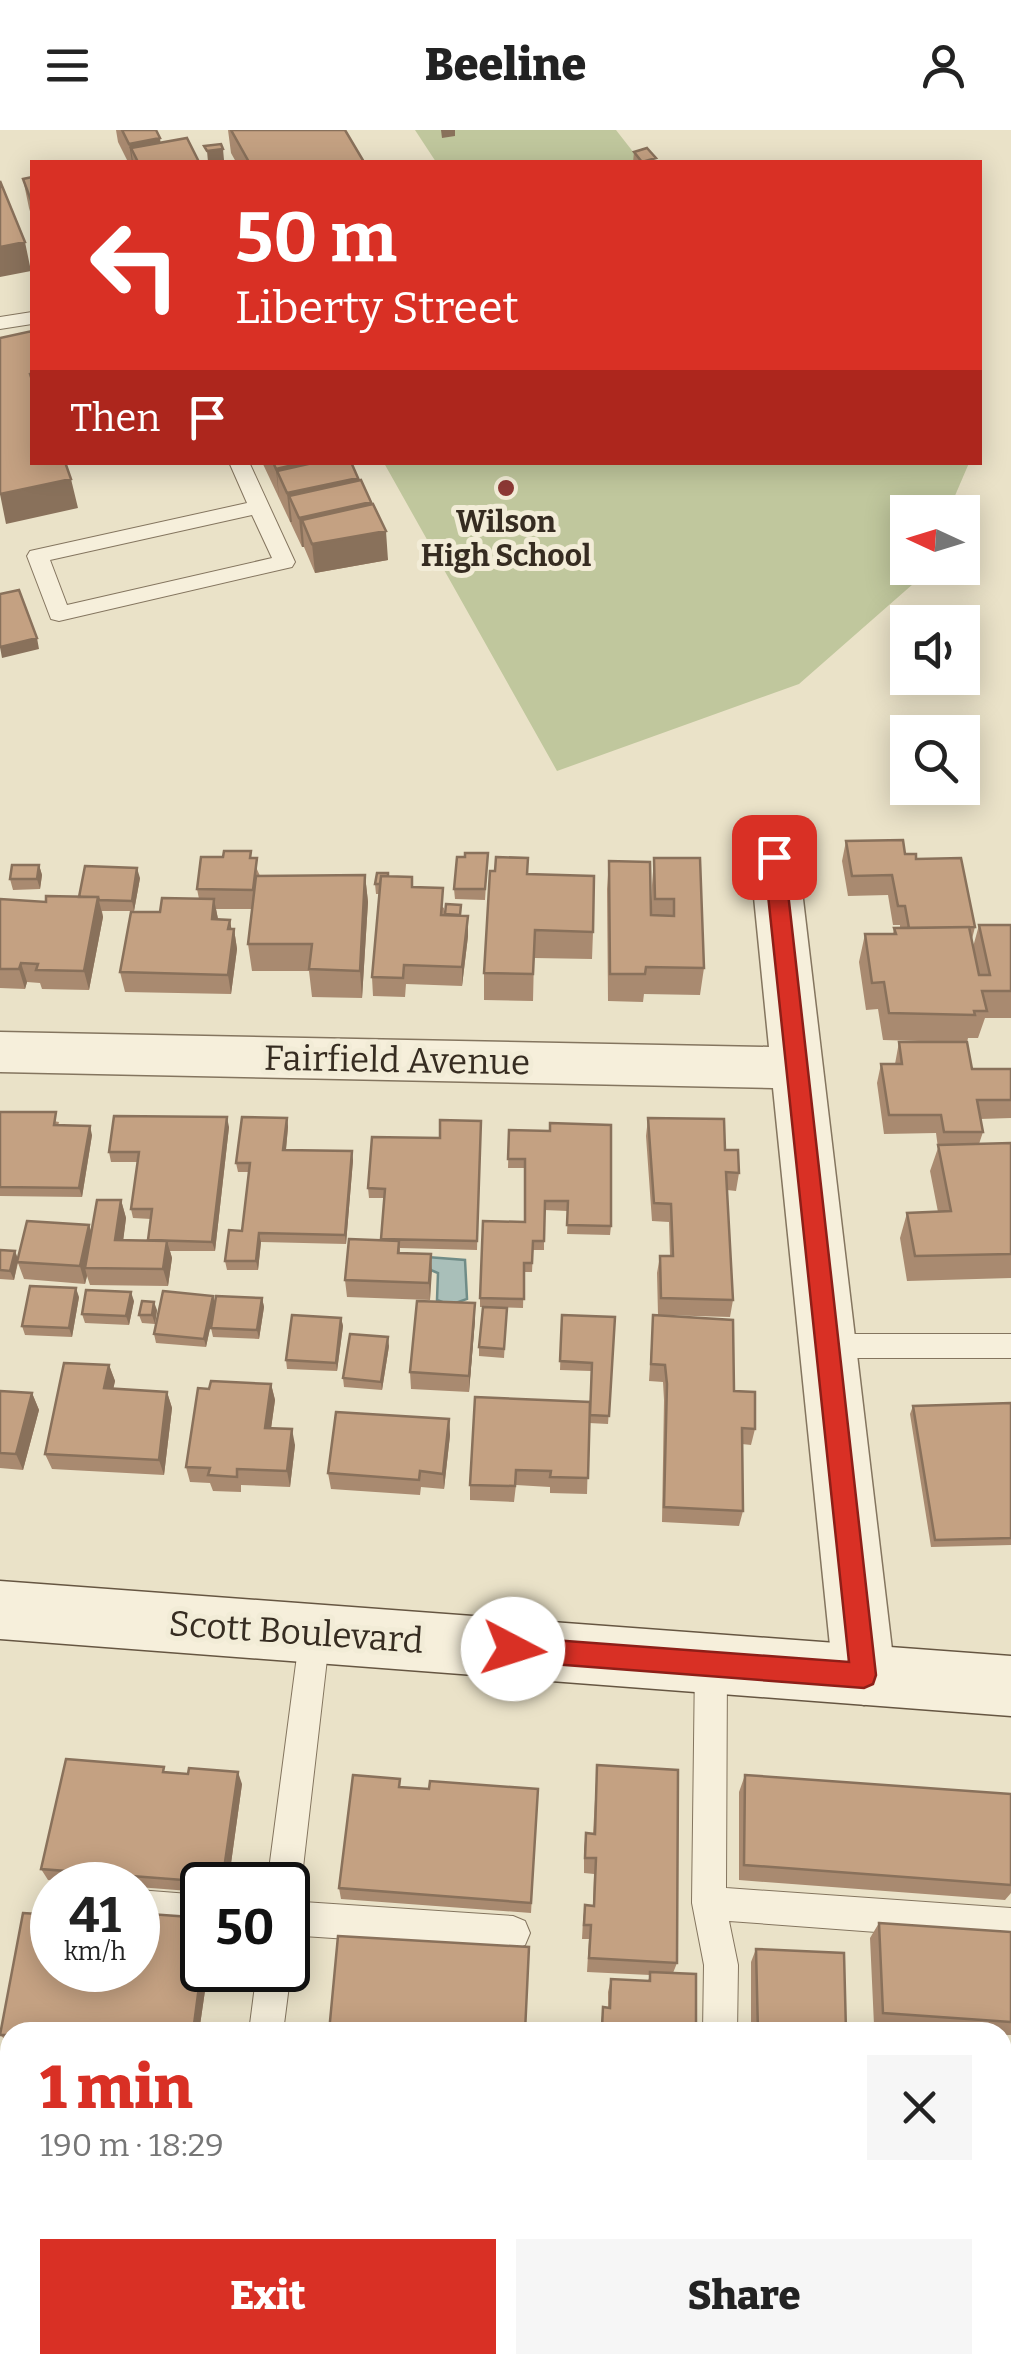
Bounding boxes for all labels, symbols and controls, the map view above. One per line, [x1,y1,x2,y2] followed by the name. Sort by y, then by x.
[40,38,95,93] icon: menu
[425,38,586,92] text: Beeline
[916,38,971,93] icon: person
[235,196,397,280] text: 50 m
[70,200,200,330] icon: left
[235,281,519,335] text: Liberty Street
[180,390,235,445] icon: arrive
[70,395,160,441] text: Then
[495,477,517,499] marker: Wilson High School
[890,495,980,585] north arrow
[890,495,980,805] map controls
[421,504,591,574] place label: Wilson High School
[890,605,980,695] button: sound
[890,715,980,805] button: search
[732,815,817,900] pin
[747,830,802,885] icon: arrive
[264,1037,530,1083] street label: Fairfield Avenue
[461,1597,565,1701] position arrow
[167,1602,425,1662] street label: Scott Boulevard
[180,1862,310,1992] speed limit sign: 50
[69,1885,121,1945] text: 41
[64,1937,126,1967] text: km/h
[40,2052,193,2124] text: 1 min
[867,2055,972,2160] button: close
[40,2126,224,2164] text: 190 m · 18:29
[40,2239,496,2354] button: Exit
[516,2239,972,2354] button: Share

